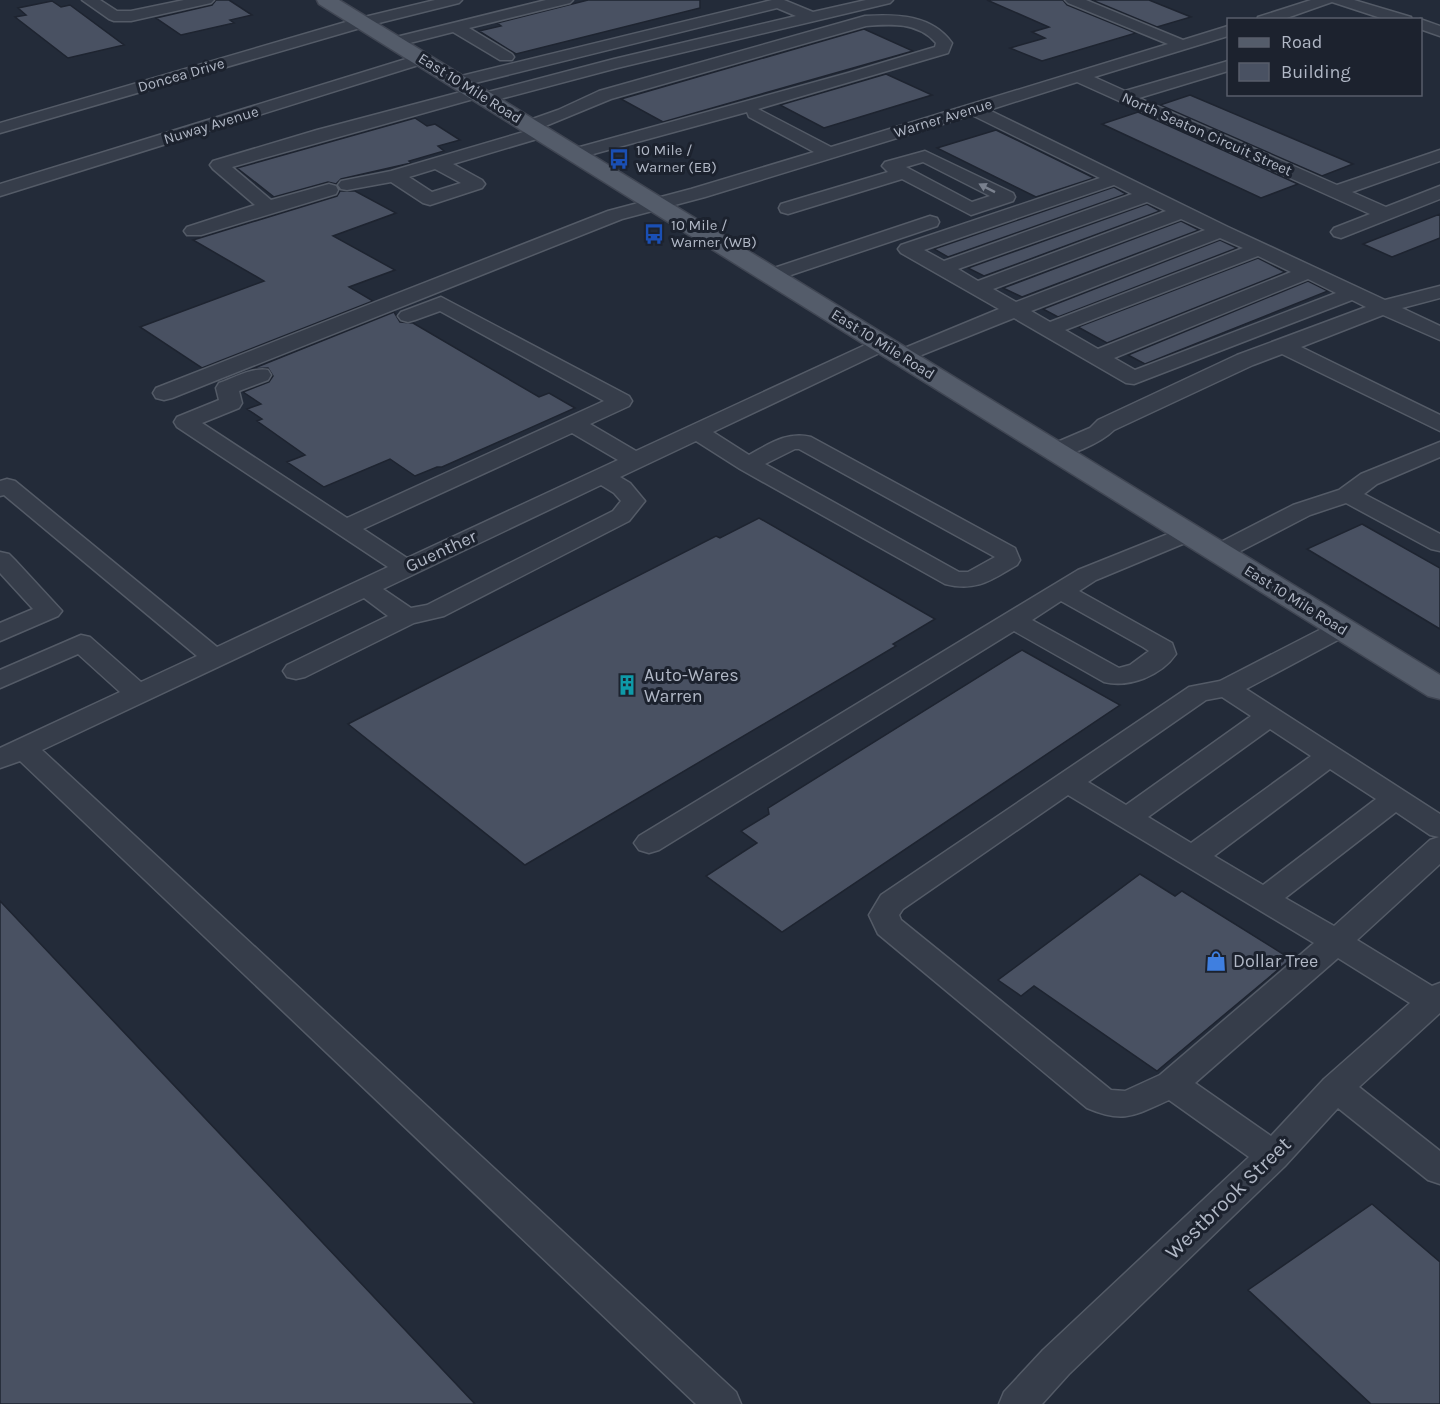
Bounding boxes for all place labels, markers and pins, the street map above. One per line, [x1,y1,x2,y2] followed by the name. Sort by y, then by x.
[636,141,717,176] place label: 10 Mile / Warner (EB)
[607,147,631,171] bus stop icon: 10 Mile / Warner (EB)
[671,216,757,251] place label: 10 Mile / Warner (WB)
[642,222,666,246] bus stop icon: 10 Mile / Warner (WB)
[644,664,739,707] place label: Auto-Wares Warren
[615,673,639,697] building icon: Auto-Wares Warren
[1204,949,1228,973] shop icon: Dollar Tree
[1233,950,1318,972] place label: Dollar Tree

